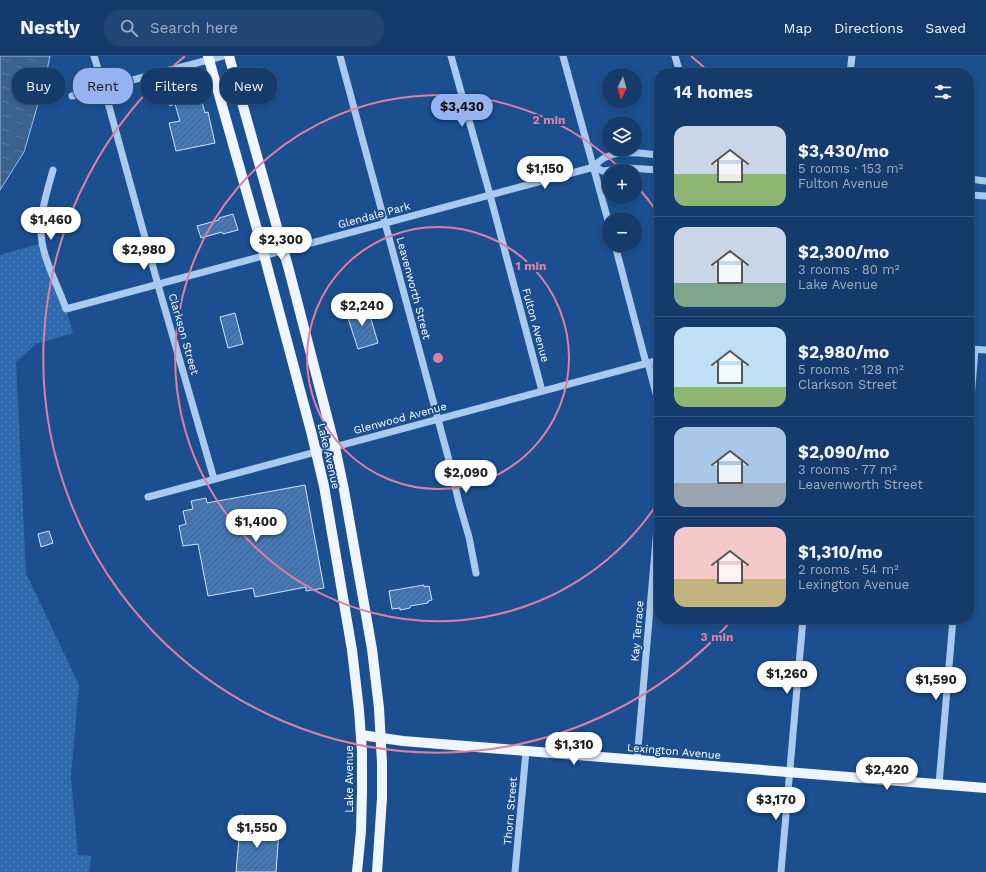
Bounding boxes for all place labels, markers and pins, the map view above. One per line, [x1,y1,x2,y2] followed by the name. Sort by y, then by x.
[429,94,495,128] pin: $3,430
[512,156,578,190] pin: $1,150
[18,207,84,241] pin: $1,460
[248,227,314,261] pin: $2,300
[111,237,177,271] pin: $2,980
[329,293,395,327] pin: $2,240
[431,351,445,365] centre of rings
[433,460,499,494] pin: $2,090
[223,509,289,543] pin: $1,400
[754,661,820,695] pin: $1,260
[903,667,969,701] pin: $1,590
[541,732,607,766] pin: $1,310
[854,757,920,791] pin: $2,420
[743,787,809,821] pin: $3,170
[224,815,290,849] pin: $1,550

